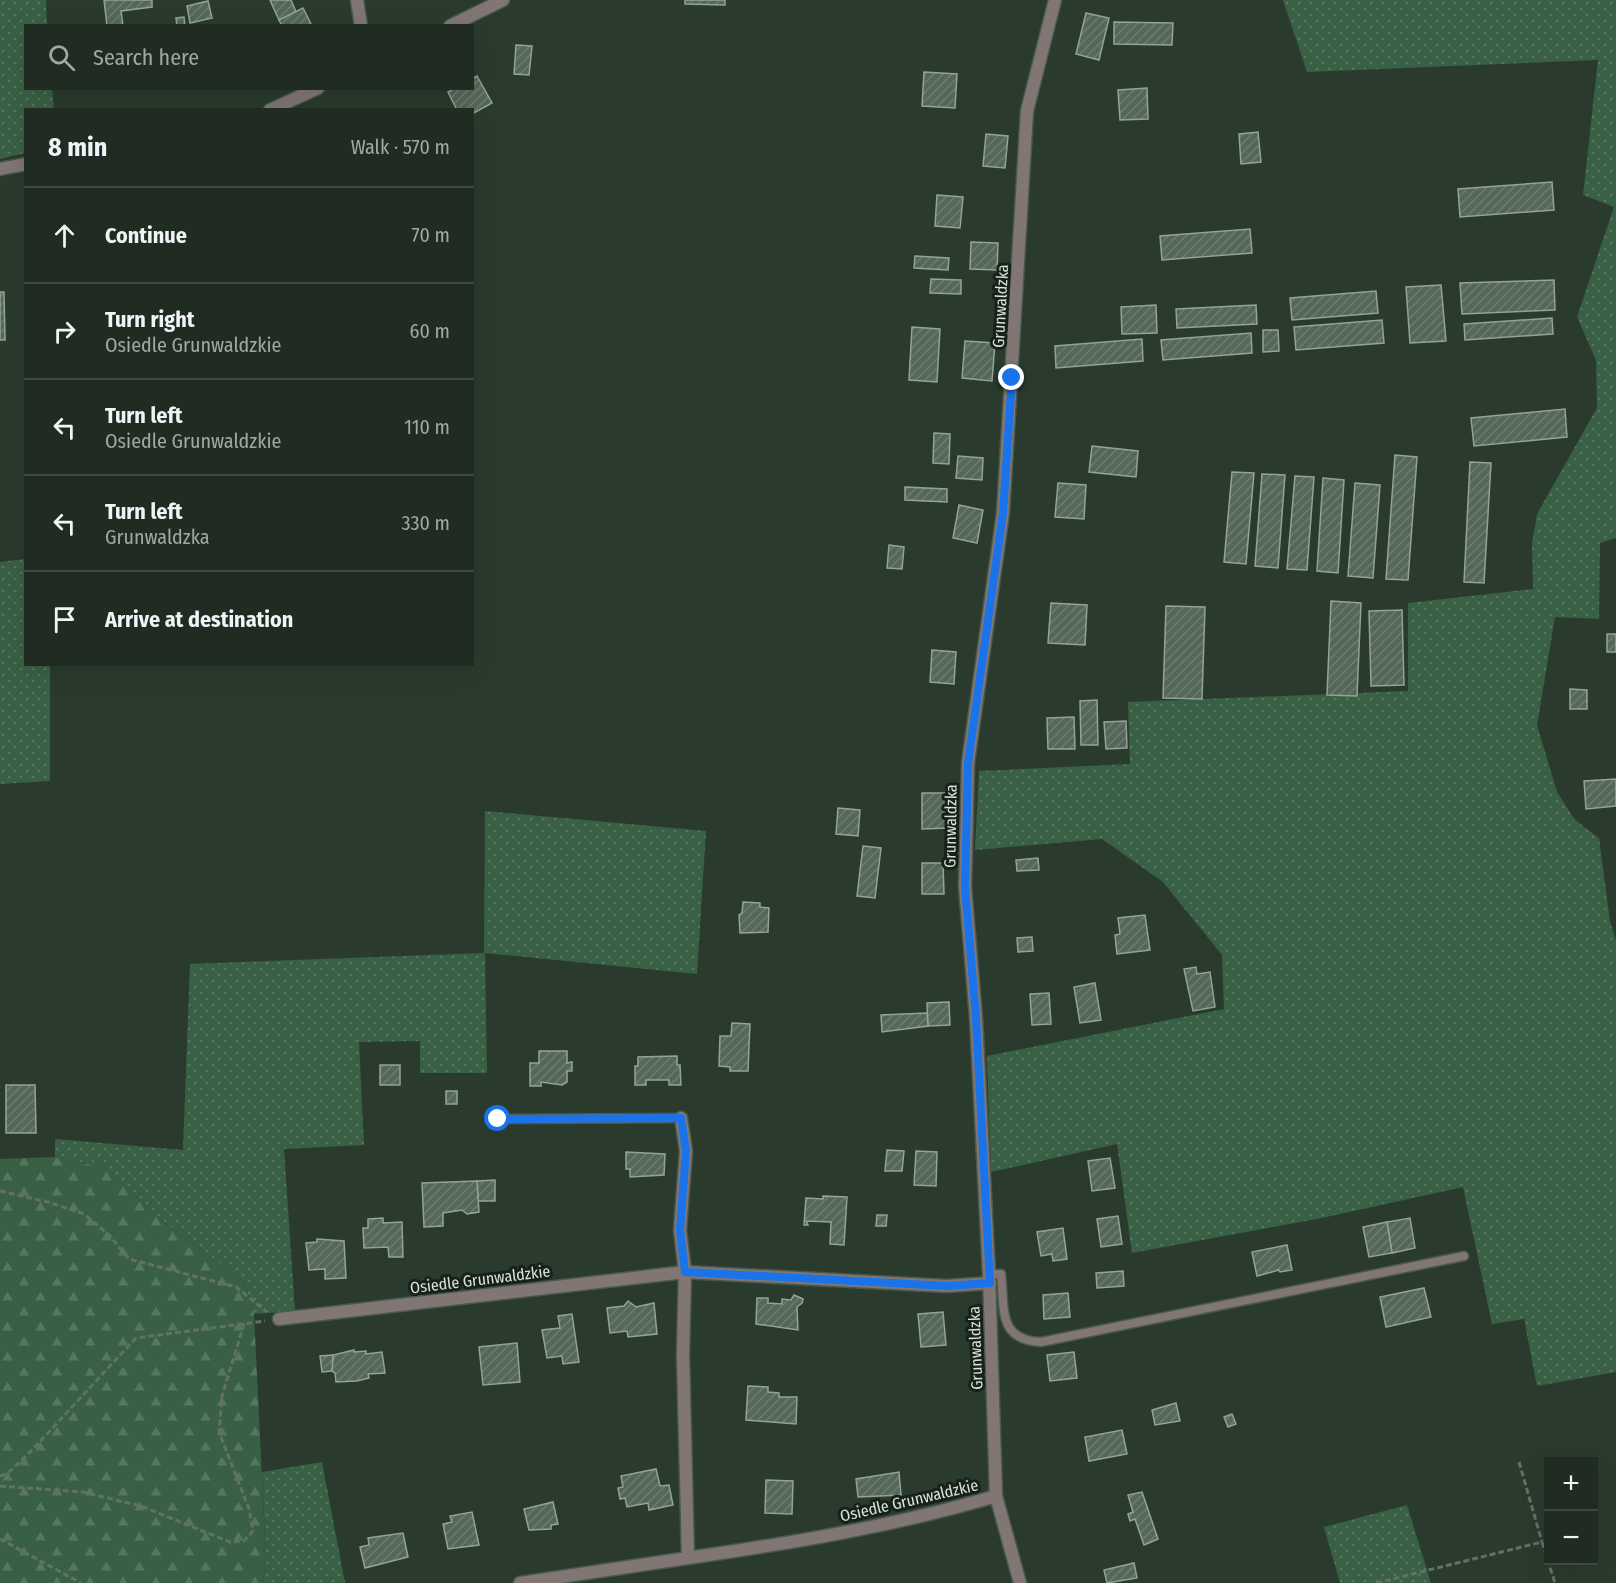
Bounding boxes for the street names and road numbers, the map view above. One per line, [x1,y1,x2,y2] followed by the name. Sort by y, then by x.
[989,264,1012,348] street label: Grunwaldzka
[940,784,961,868] street label: Grunwaldzka
[409,1261,551,1298] street label: Osiedle Grunwaldzkie
[965,1306,986,1390] street label: Grunwaldzka
[838,1475,980,1526] street label: Osiedle Grunwaldzkie

